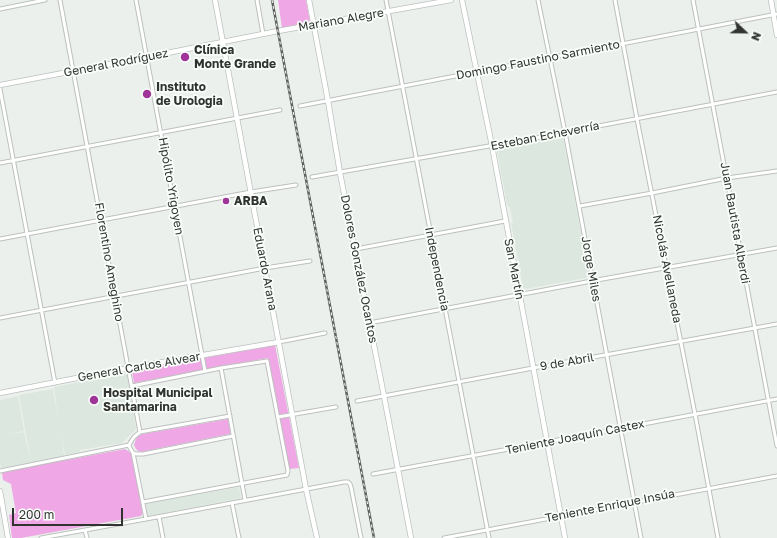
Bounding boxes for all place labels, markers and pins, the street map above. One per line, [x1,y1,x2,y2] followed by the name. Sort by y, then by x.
[194,43,276,71] place label: Clínica Monte Grande
[179,51,191,63] marker: Clínica Monte Grande
[156,80,223,108] place label: Instituto de Urologia
[141,88,153,100] marker: Instituto de Urologia
[234,194,268,208] place label: ARBA
[221,196,231,206] marker: ARBA
[103,386,212,414] place label: Hospital Municipal Santamarina
[88,394,100,406] marker: Hospital Municipal Santamarina

